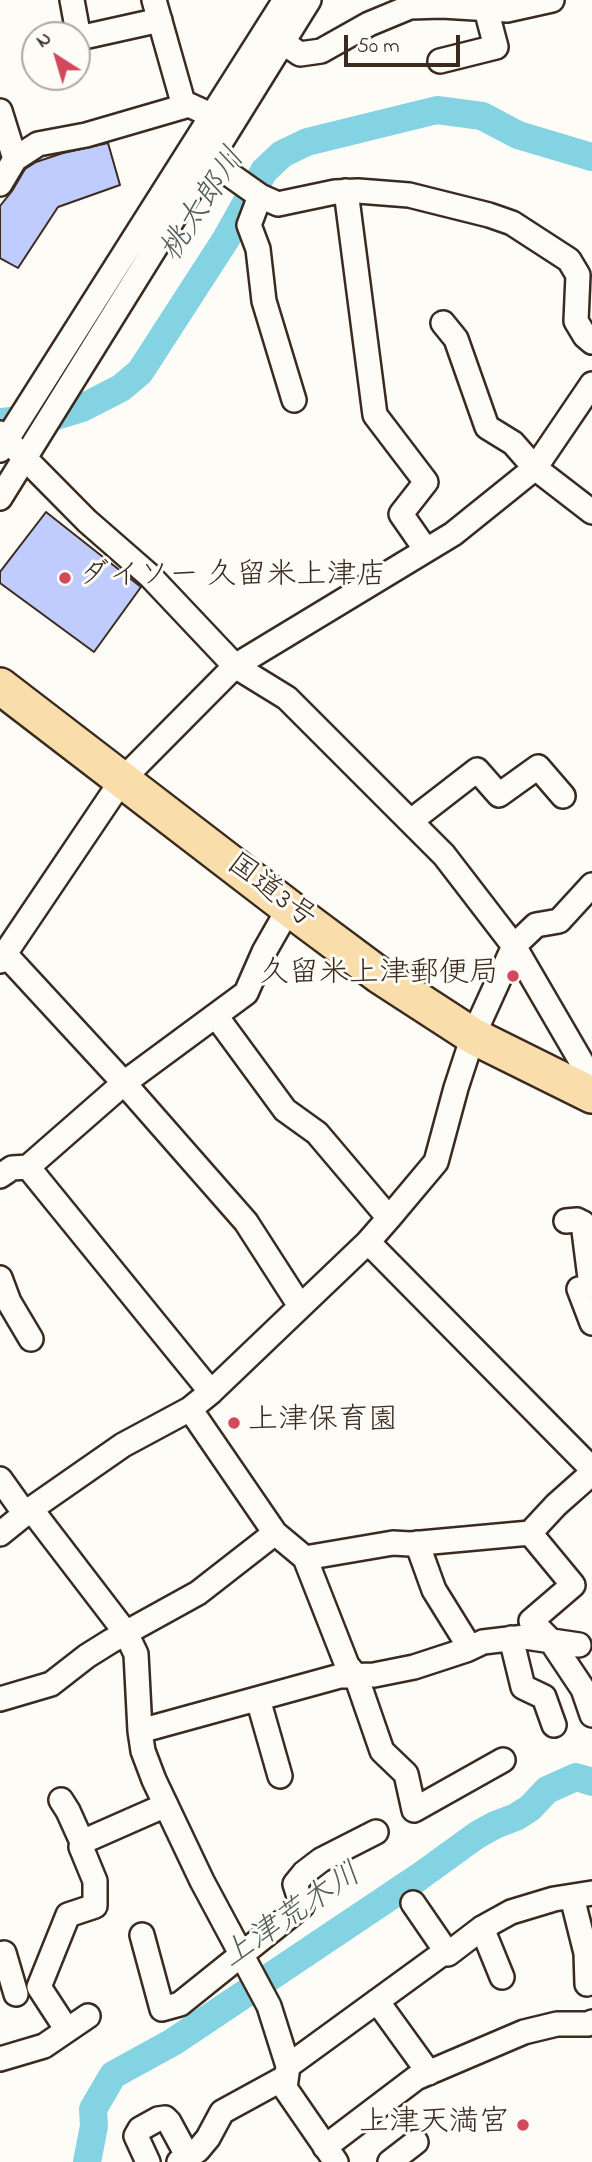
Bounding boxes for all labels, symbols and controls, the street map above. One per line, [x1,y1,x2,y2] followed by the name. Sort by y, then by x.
[21,21,91,91] north arrow
[347,21,462,65] scale bar
[31,26,58,55] text: N
[357,32,400,62] text: 50 m
[154,142,256,270] water label: 桃太郎川
[79,560,386,596] place label: ダイソー 久留米上津店
[57,570,73,586] marker: ダイソー 久留米上津店
[218,848,322,938] street label: 国道3号
[259,958,499,994] place label: 久留米上津郵便局
[505,968,521,984] marker: 久留米上津郵便局
[248,1405,398,1441] place label: 上津保育園
[226,1415,242,1431] marker: 上津保育園
[216,1857,370,1979] water label: 上津荒木川
[359,2107,509,2143] place label: 上津天満宮
[515,2117,531,2133] marker: 上津天満宮

